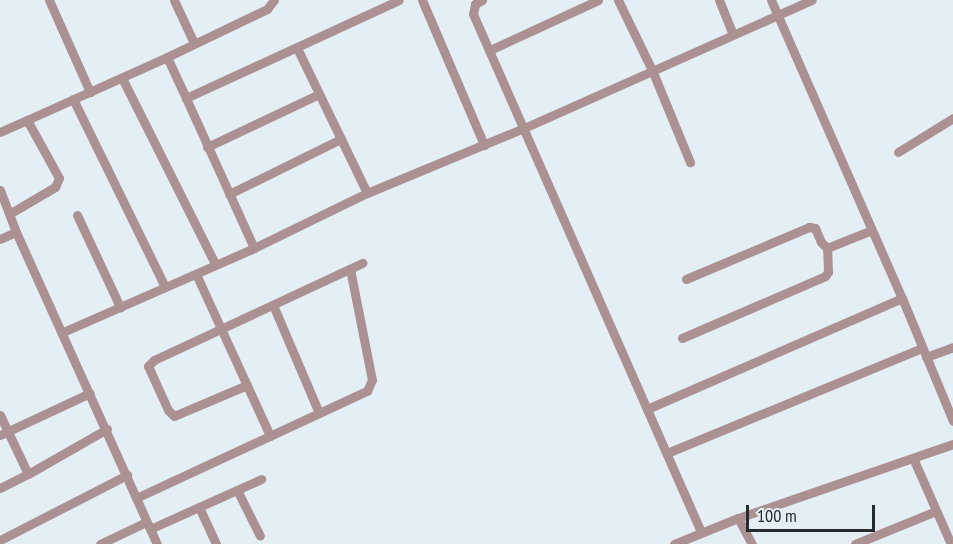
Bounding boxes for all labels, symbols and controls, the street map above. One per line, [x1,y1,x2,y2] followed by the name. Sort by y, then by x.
[749,493,878,531] scale bar
[757,504,797,527] text: 100 m

